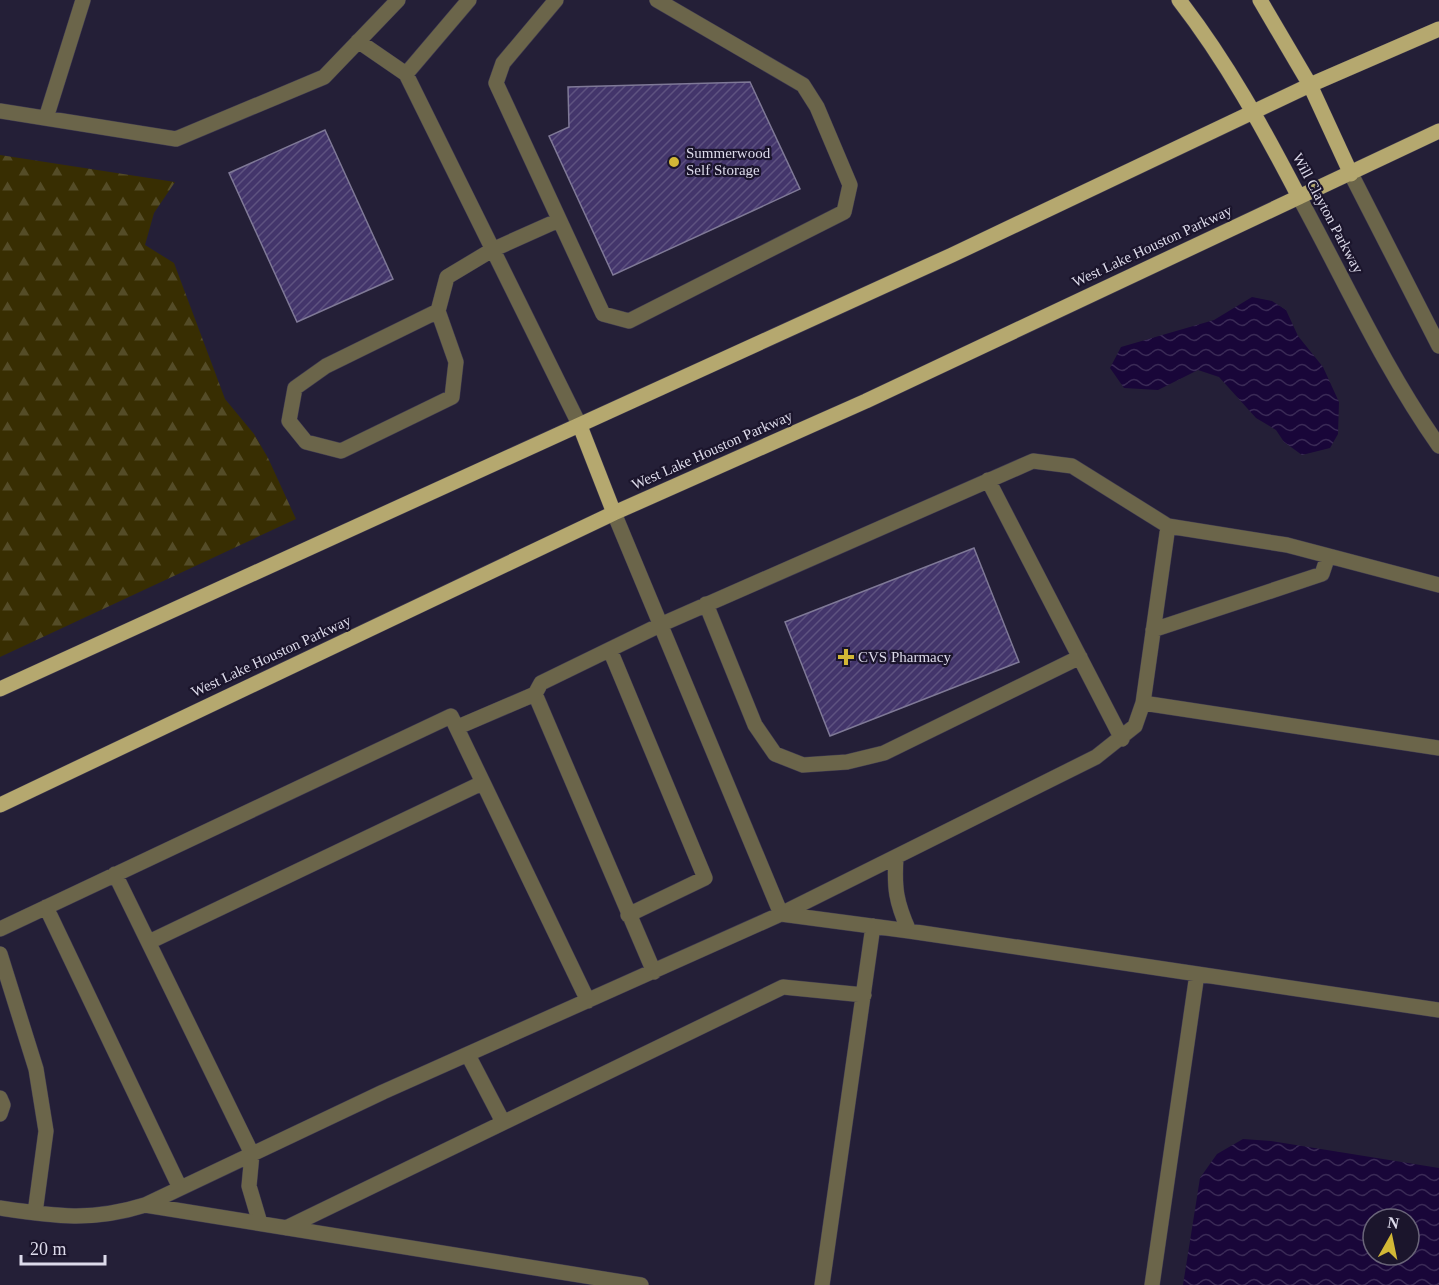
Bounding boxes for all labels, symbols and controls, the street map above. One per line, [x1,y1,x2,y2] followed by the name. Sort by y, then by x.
[686,145,771,178] place label: Summerwood Self Storage
[1290,150,1367,276] street label: Will Clayton Parkway
[667,155,681,169] marker: Summerwood Self Storage
[1070,202,1235,290] street label: West Lake Houston Parkway
[629,407,795,493] street label: West Lake Houston Parkway
[189,612,354,700] street label: West Lake Houston Parkway
[858,649,951,665] place label: CVS Pharmacy
[839,650,853,664] marker: CVS Pharmacy
[1361,1207,1421,1267] north arrow
[1386,1213,1401,1232] text: N
[21,1228,105,1266] scale bar
[30,1239,67,1259] text: 20 m

